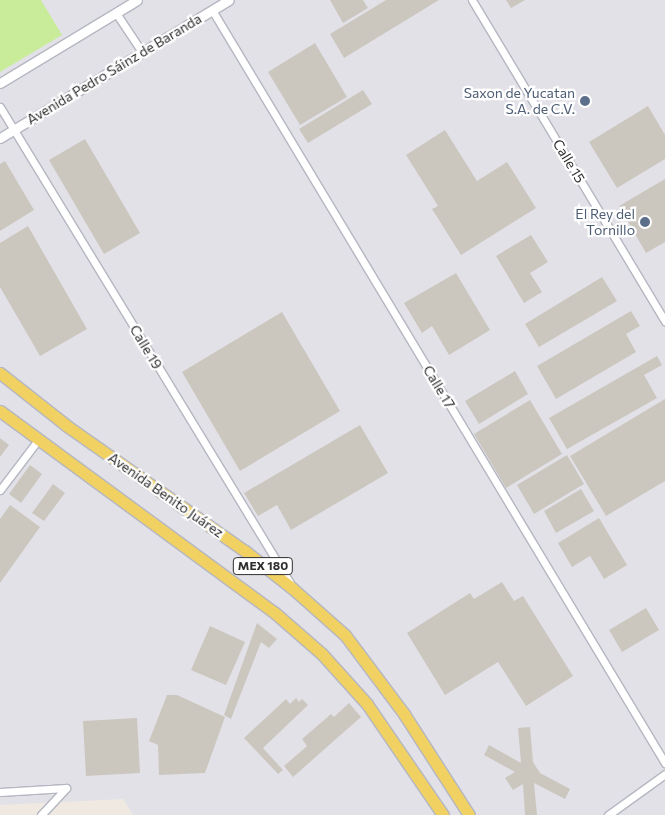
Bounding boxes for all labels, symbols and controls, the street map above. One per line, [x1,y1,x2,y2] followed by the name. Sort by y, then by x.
[24,10,204,128] street label: Avenida Pedro Sáinz de Baranda
[464,85,575,118] place label: Saxon de Yucatan S.A. de C.V.
[579,95,591,107] marker: Saxon de Yucatan S.A. de C.V.
[549,136,589,186] street label: Calle 15
[575,206,635,238] place label: El Rey del Tornillo
[639,216,651,228] marker: El Rey del Tornillo
[126,322,166,372] street label: Calle 19
[420,362,458,412] street label: Calle 17
[105,449,227,541] street label: Avenida Benito Juárez
[232,556,294,576] road number: MEX 180

